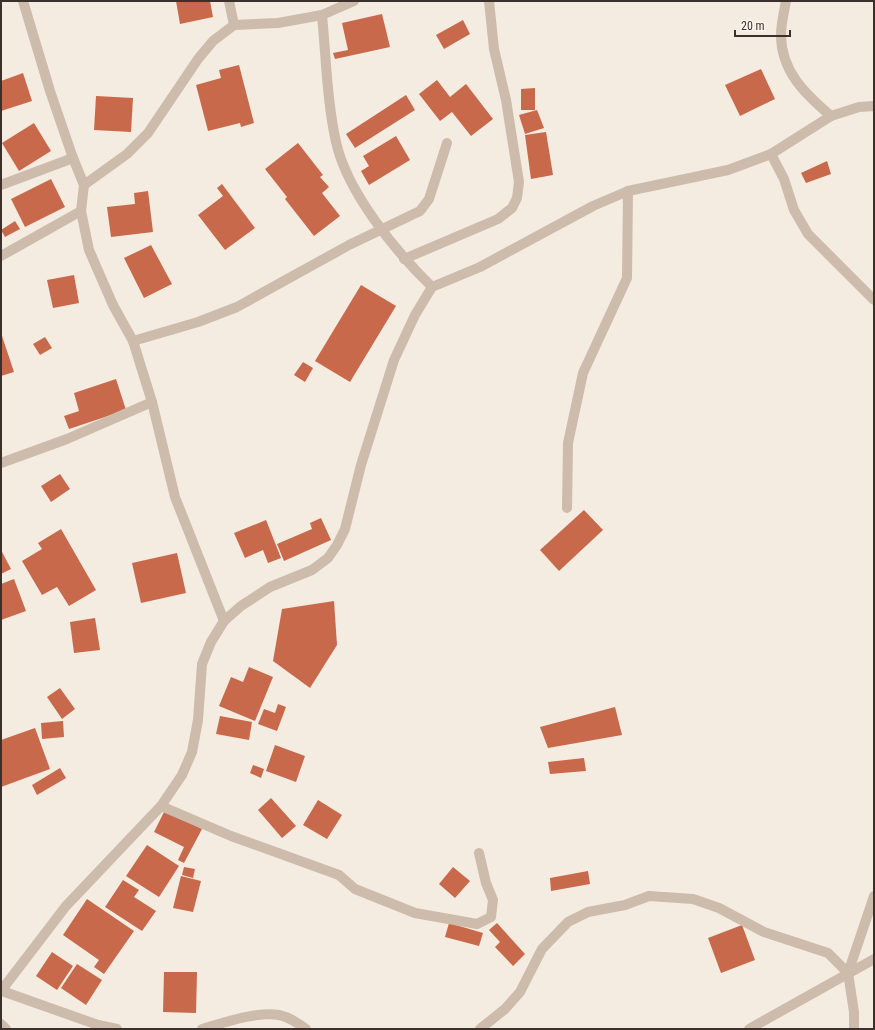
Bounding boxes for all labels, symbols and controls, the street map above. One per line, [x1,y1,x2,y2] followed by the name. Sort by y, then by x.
[735,12,790,38] scale bar
[741,19,765,33] text: 20 m

